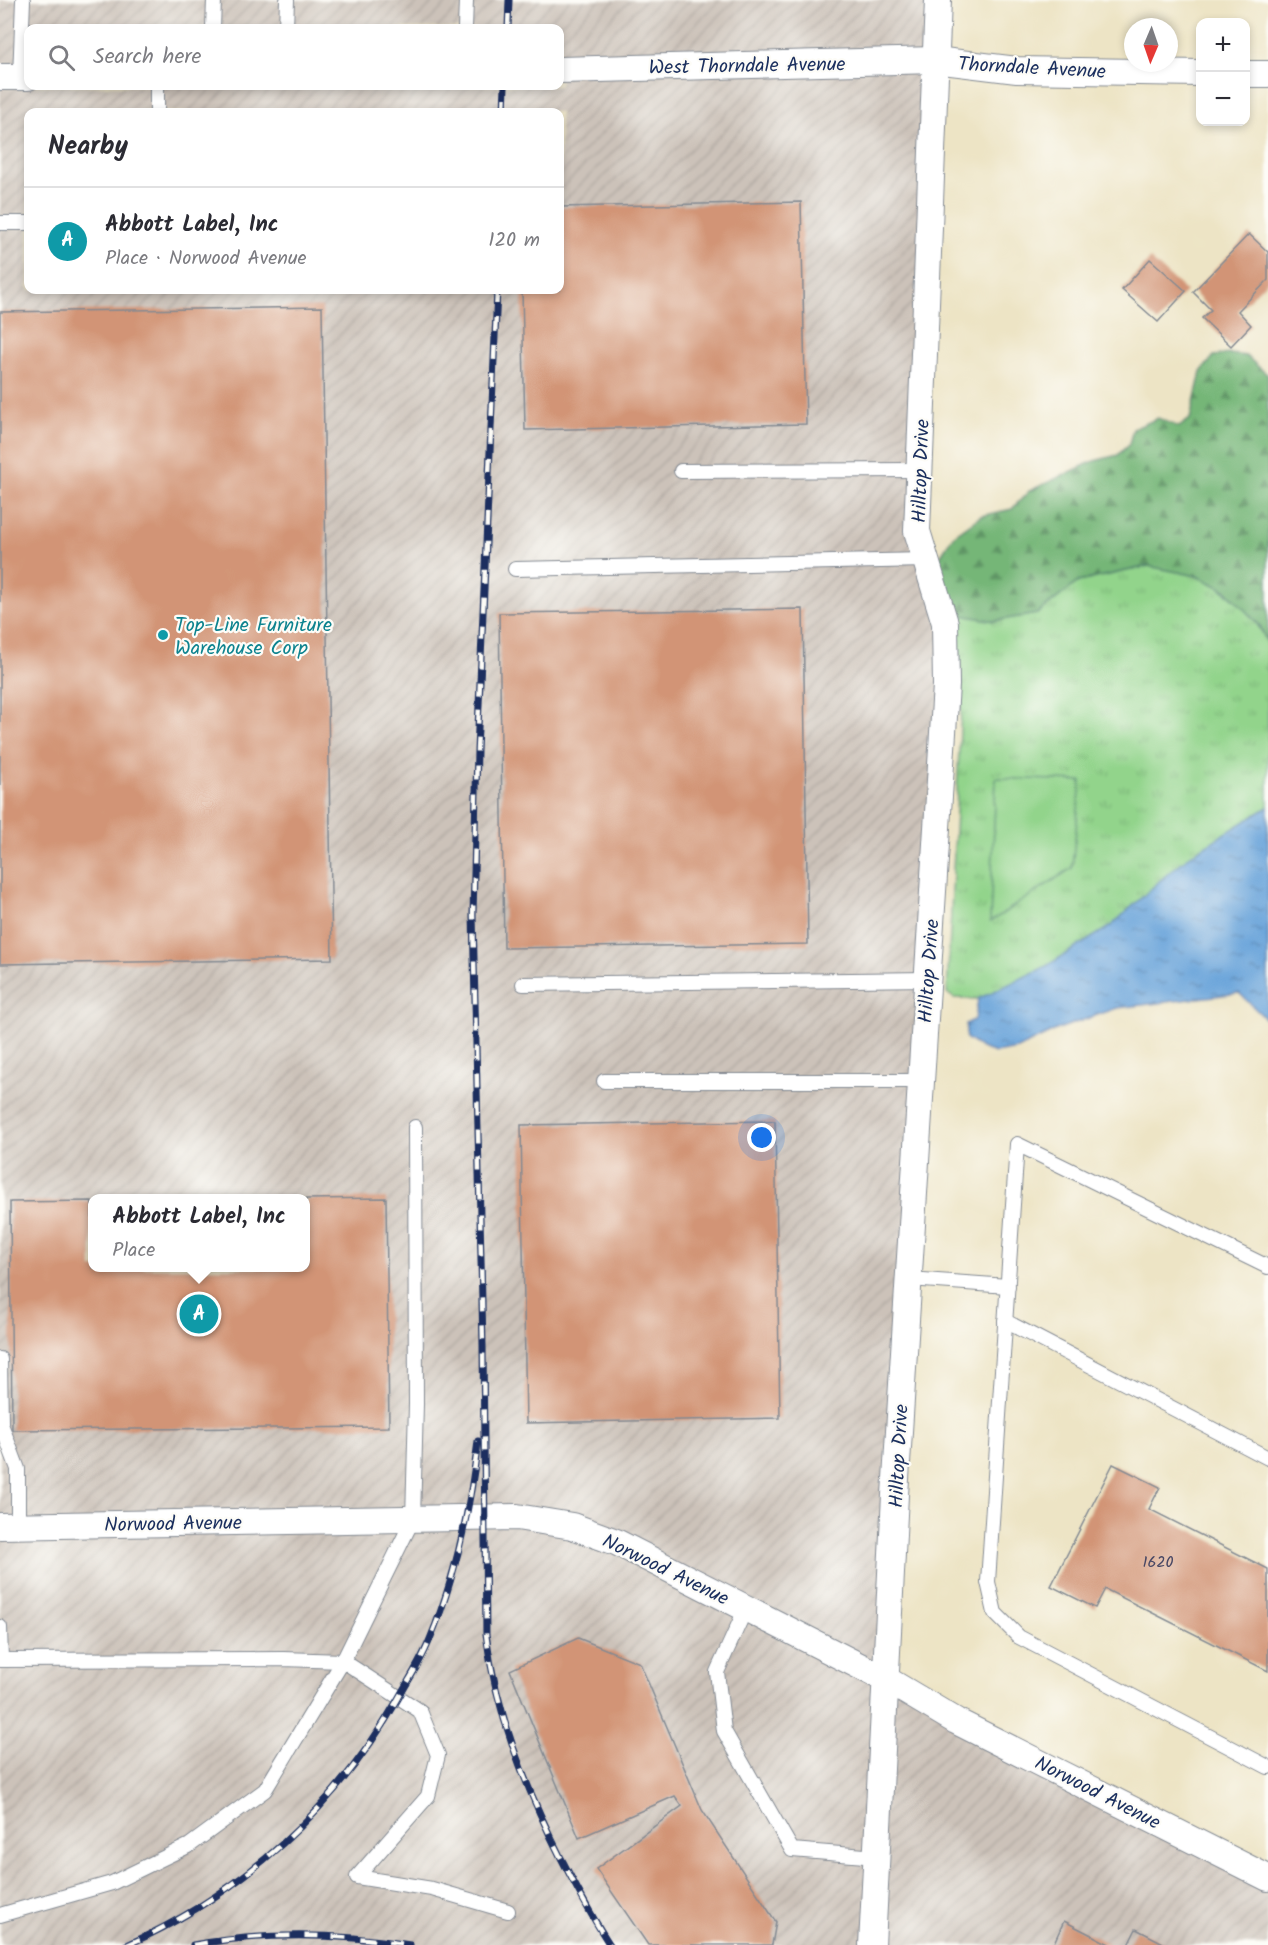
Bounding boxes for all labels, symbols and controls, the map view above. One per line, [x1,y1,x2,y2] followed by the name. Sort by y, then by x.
[1124,18,1178,72] north arrow
[1196,18,1250,126] map controls
[1196,18,1250,72] button: +
[24,24,564,90] search box
[93,40,201,75] text: Search here
[45,41,78,74] icon: search
[648,49,846,85] street label: West Thorndale Avenue
[957,49,1107,89] street label: Thorndale Avenue
[1196,72,1250,126] button: −
[48,126,128,168] text: Nearby
[105,208,278,243] text: Abbott Label, Inc
[61,225,74,257] text: A
[488,225,540,257] text: 120 m
[105,243,307,275] text: Place · Norwood Avenue
[904,419,940,524] street label: Hilltop Drive
[175,610,332,665] place label: Top-Line Furniture Warehouse Corp
[156,628,170,642] marker: Top-Line Furniture Warehouse Corp
[910,918,950,1024] street label: Hilltop Drive
[747,1123,776,1152] your location
[88,1194,310,1272] popup
[112,1200,286,1235] text: Abbott Label, Inc
[112,1235,155,1267] text: Place
[180,1292,218,1336] pin: A
[881,1403,919,1509] street label: Hilltop Drive
[104,1508,242,1542] street label: Norwood Avenue
[596,1526,734,1615] street label: Norwood Avenue
[1142,1550,1174,1575] house number: 1620
[1028,1748,1166,1839] street label: Norwood Avenue

